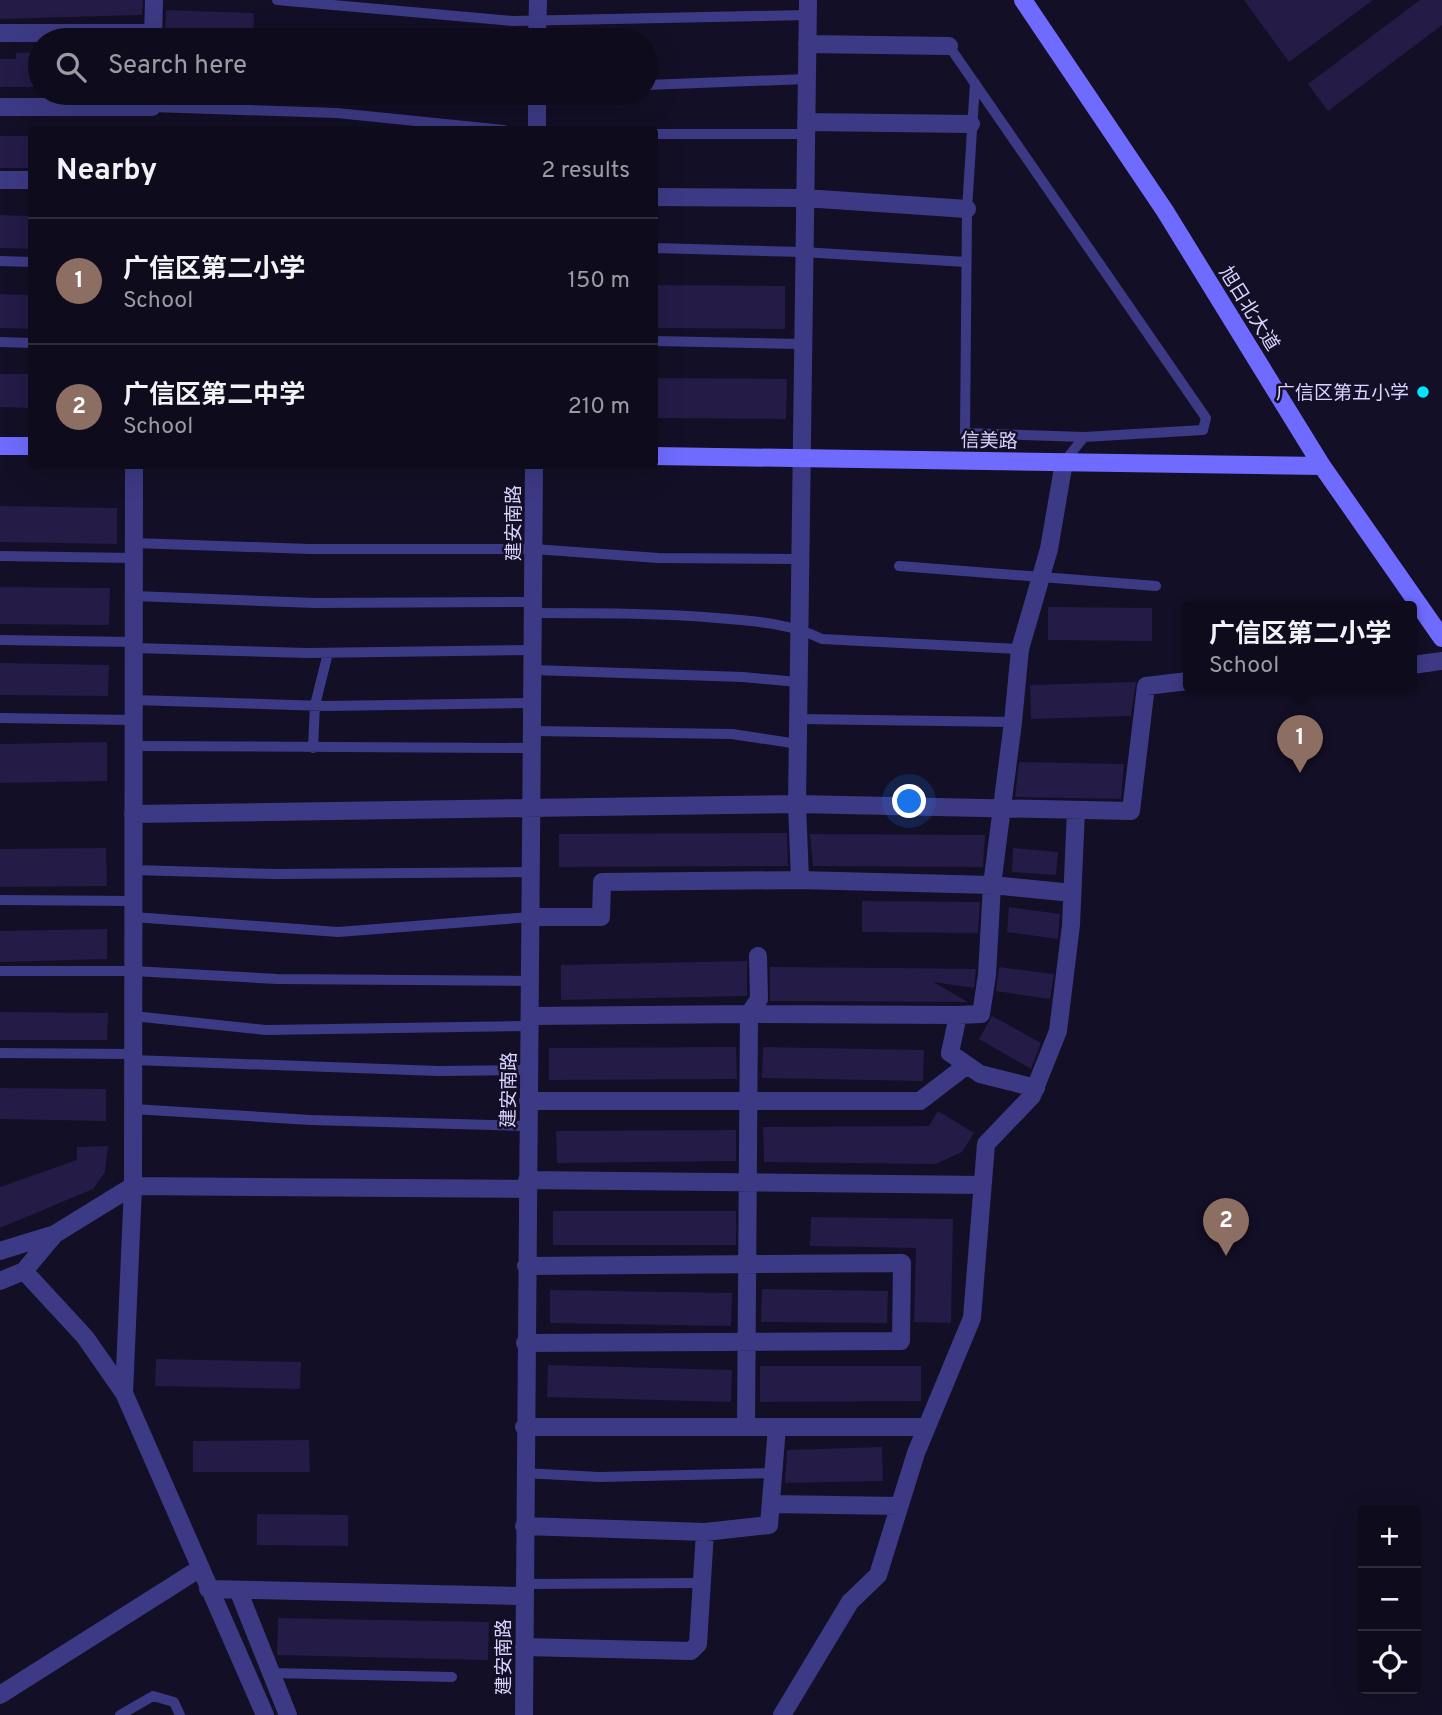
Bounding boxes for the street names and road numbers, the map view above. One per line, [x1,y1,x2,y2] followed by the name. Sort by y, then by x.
[1213,262,1284,356] street label: 旭日北大道
[960,430,1018,454] street label: 信美路
[503,485,527,561] street label: 建安南路
[497,1052,523,1128] street label: 建安南路
[493,1619,517,1695] street label: 建安南路

